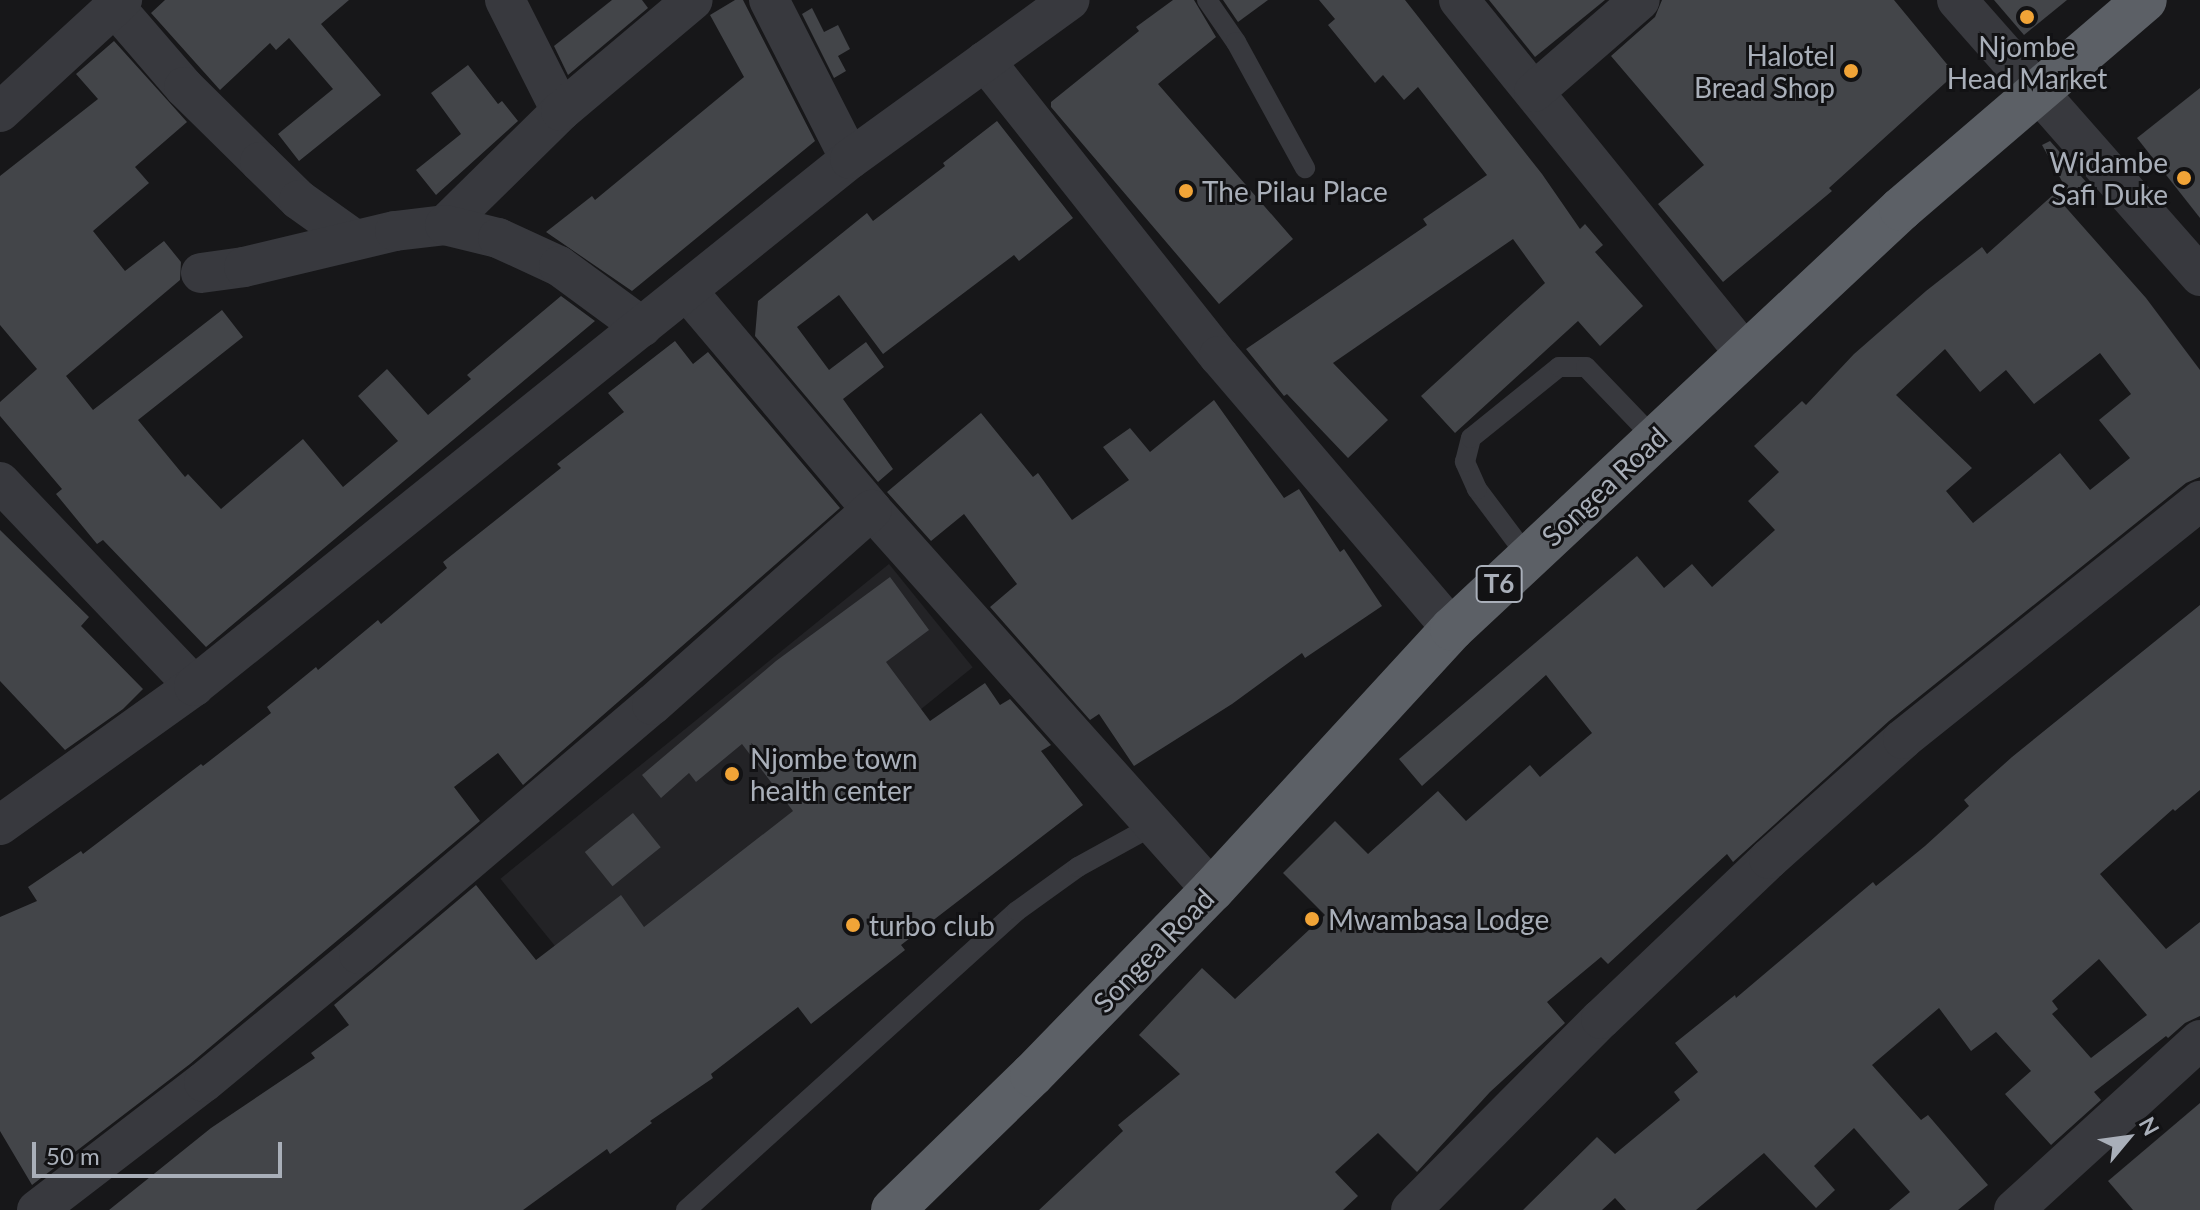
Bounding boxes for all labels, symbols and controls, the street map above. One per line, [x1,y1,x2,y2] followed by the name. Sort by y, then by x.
[2018,8,2036,26] marker: Njombe Head Market
[1947,29,2107,95] place label: Njombe Head Market
[1694,38,1835,104] place label: Halotel Bread Shop
[1842,62,1860,80] marker: Halotel Bread Shop
[2049,145,2168,211] place label: Widambe Safi Duke
[2175,169,2193,187] marker: Widambe Safi Duke
[1202,174,1388,208] place label: The Pilau Place
[1177,182,1195,200] marker: The Pilau Place
[1534,420,1674,552] street label: Songea Road
[1475,562,1523,606] road number: T6
[750,741,918,807] place label: Njombe town health center
[721,763,743,785] marker: Njombe town health center
[1086,881,1220,1019] street label: Songea Road
[1328,902,1549,936] place label: Mwambasa Lodge
[869,908,995,942] place label: turbo club
[1303,910,1321,928] marker: Mwambasa Lodge
[844,916,862,934] marker: turbo club
[2088,1098,2168,1178] north arrow
[2134,1112,2165,1140] text: N
[36,1126,286,1176] scale bar
[46,1141,100,1170] text: 50 m

